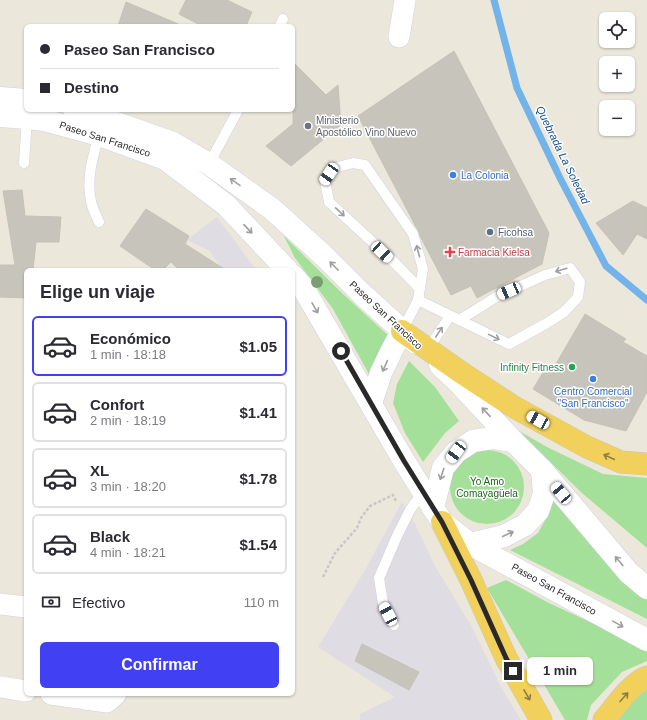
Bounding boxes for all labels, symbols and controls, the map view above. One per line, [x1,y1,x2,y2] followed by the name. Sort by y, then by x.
[599,12,635,136] map controls
[599,12,635,48] button: locate
[64,41,215,58] text: Paseo San Francisco
[599,56,635,92] button: +
[64,79,119,96] text: Destino
[599,100,635,136] button: −
[534,104,592,207] water label: Quebrada La Soledad
[316,115,417,138] place label: Ministerio Apostólico Vino Nuevo
[58,119,152,159] street label: Paseo San Francisco
[303,121,313,131] marker: Ministerio Apostólico Vino Nuevo
[317,161,341,187] car
[448,170,458,180] marker: La Colonia
[461,170,509,181] place label: La Colonia
[229,178,240,186] one-way arrow
[335,207,345,217] one-way arrow
[243,224,253,234] one-way arrow
[485,227,495,237] marker: Ficohsa
[498,227,533,238] place label: Ficohsa
[369,239,395,265] car
[414,245,421,258] one-way arrow
[445,247,455,257] marker: Farmacia Kielsa
[458,247,530,258] place label: Farmacia Kielsa
[329,261,339,271] one-way arrow
[555,267,567,275] one-way arrow
[347,279,425,352] street label: Paseo San Francisco
[496,281,522,301] car
[40,282,155,302] text: Elige un viaje
[312,302,320,314] one-way arrow
[435,327,444,338] one-way arrow
[42,328,78,364] icon: car
[90,330,171,347] text: Económico
[488,334,500,341] one-way arrow
[239,338,277,355] text: $1.05
[332,342,350,360] route start
[90,347,166,362] text: 1 min · 18:18
[381,359,388,371] one-way arrow
[500,362,564,373] place label: Infinity Fitness
[567,362,577,372] marker: Infinity Fitness
[588,374,598,384] marker: Centro Comercial "San Francisco"
[554,386,632,409] place label: Centro Comercial "San Francisco"
[42,394,78,430] icon: car
[90,396,144,413] text: Confort
[239,404,277,421] text: $1.41
[481,407,491,417] one-way arrow
[525,409,551,431] car
[90,413,166,428] text: 2 min · 18:19
[444,439,468,465] car
[604,453,616,460] one-way arrow
[42,460,78,496] icon: car
[90,462,109,479] text: XL
[438,467,445,480] one-way arrow
[239,470,277,487] text: $1.78
[456,476,518,499] park label: Yo Amo Comayagüela
[90,479,166,494] text: 3 min · 18:20
[549,480,573,506] car
[42,526,78,562] icon: car
[90,528,130,545] text: Black
[501,529,513,537] one-way arrow
[239,536,277,553] text: $1.54
[90,545,166,560] text: 4 min · 18:21
[614,556,623,567] one-way arrow
[510,561,599,617] street label: Paseo San Francisco
[40,591,62,613] icon: cash
[72,594,125,611] text: Efectivo
[244,595,279,610] text: 110 m
[377,601,399,627] car
[611,620,623,628] one-way arrow
[40,642,279,688] button: Confirmar
[527,657,593,685] callout: 1 min
[504,662,522,680] route end
[543,663,577,678] text: 1 min
[523,689,531,701] one-way arrow
[619,691,628,702] one-way arrow

